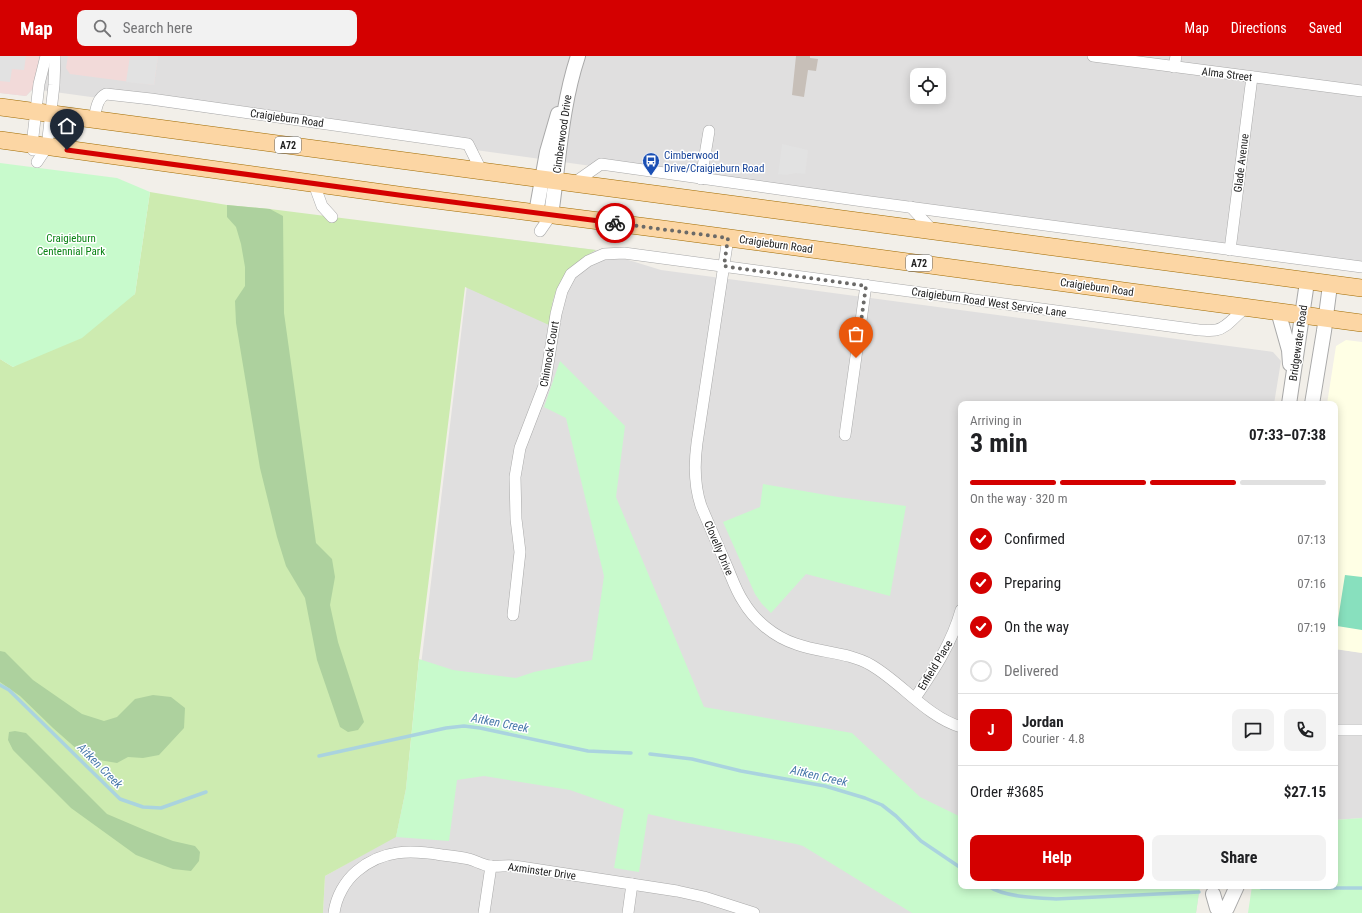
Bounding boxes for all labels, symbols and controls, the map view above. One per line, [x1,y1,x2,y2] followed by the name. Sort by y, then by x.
[77,10,357,46] search box
[20,17,53,40] text: Map
[91,17,113,39] icon: search
[123,19,193,37] text: Search here
[1185,20,1209,36] text: Map
[1231,20,1287,36] text: Directions
[1309,20,1342,36] text: Saved
[1201,65,1253,84] street label: Alma Street
[910,68,946,104] map controls
[910,68,946,104] button: locate
[551,94,574,174] street label: Cimberwood Drive
[249,107,325,130] street label: Craigieburn Road
[50,109,84,150] pin
[56,115,78,137] icon: home
[1231,133,1252,193] street label: Glade Avenue
[275,137,301,153] road number: A72
[664,149,764,175] place label: Cimberwood Drive/Craigieburn Road
[641,151,661,176] bus stop icon: Cimberwood Drive/Craigieburn Road
[595,203,635,243] courier
[604,212,626,234] icon: bike
[37,232,105,258] park label: Craigieburn Centennial Park
[738,233,814,256] street label: Craigieburn Road
[906,255,932,271] road number: A72
[1059,276,1135,299] street label: Craigieburn Road
[911,285,1067,320] street label: Craigieburn Road West Service Lane
[1287,304,1310,382] street label: Bridgewater Road
[839,317,873,358] pin
[537,320,562,388] street label: Chinnock Court
[845,323,867,345] icon: bag
[970,413,1022,428] text: Arriving in
[1249,426,1326,444] text: 07:33–07:38
[970,428,1028,458] text: 3 min
[970,491,1067,506] text: On the way · 320 m
[701,519,736,577] street label: Clovelly Drive
[970,528,992,550] icon: check
[1004,530,1065,548] text: Confirmed
[1297,532,1326,547] text: 07:13
[970,572,992,594] icon: check
[1004,574,1061,592] text: Preparing
[1297,576,1326,591] text: 07:16
[970,616,992,638] icon: check
[1004,618,1069,636] text: On the way
[1297,620,1326,635] text: 07:19
[915,638,955,693] street label: Enfield Place
[1004,662,1059,680] text: Delivered
[1232,709,1274,751] button: chat
[1284,709,1326,751] button: phone
[469,710,531,736] water label: Aitken Creek
[1022,713,1064,731] text: Jordan
[987,721,995,739] text: J
[1022,731,1085,746] text: Courier · 4.8
[74,740,126,792] water label: Aitken Creek
[788,762,850,790] water label: Aitken Creek
[970,783,1044,801] text: Order #3685
[1284,783,1326,801] text: $27.15
[970,835,1144,881] button: Help
[1152,835,1326,881] button: Share
[507,860,577,883] street label: Axminster Drive

